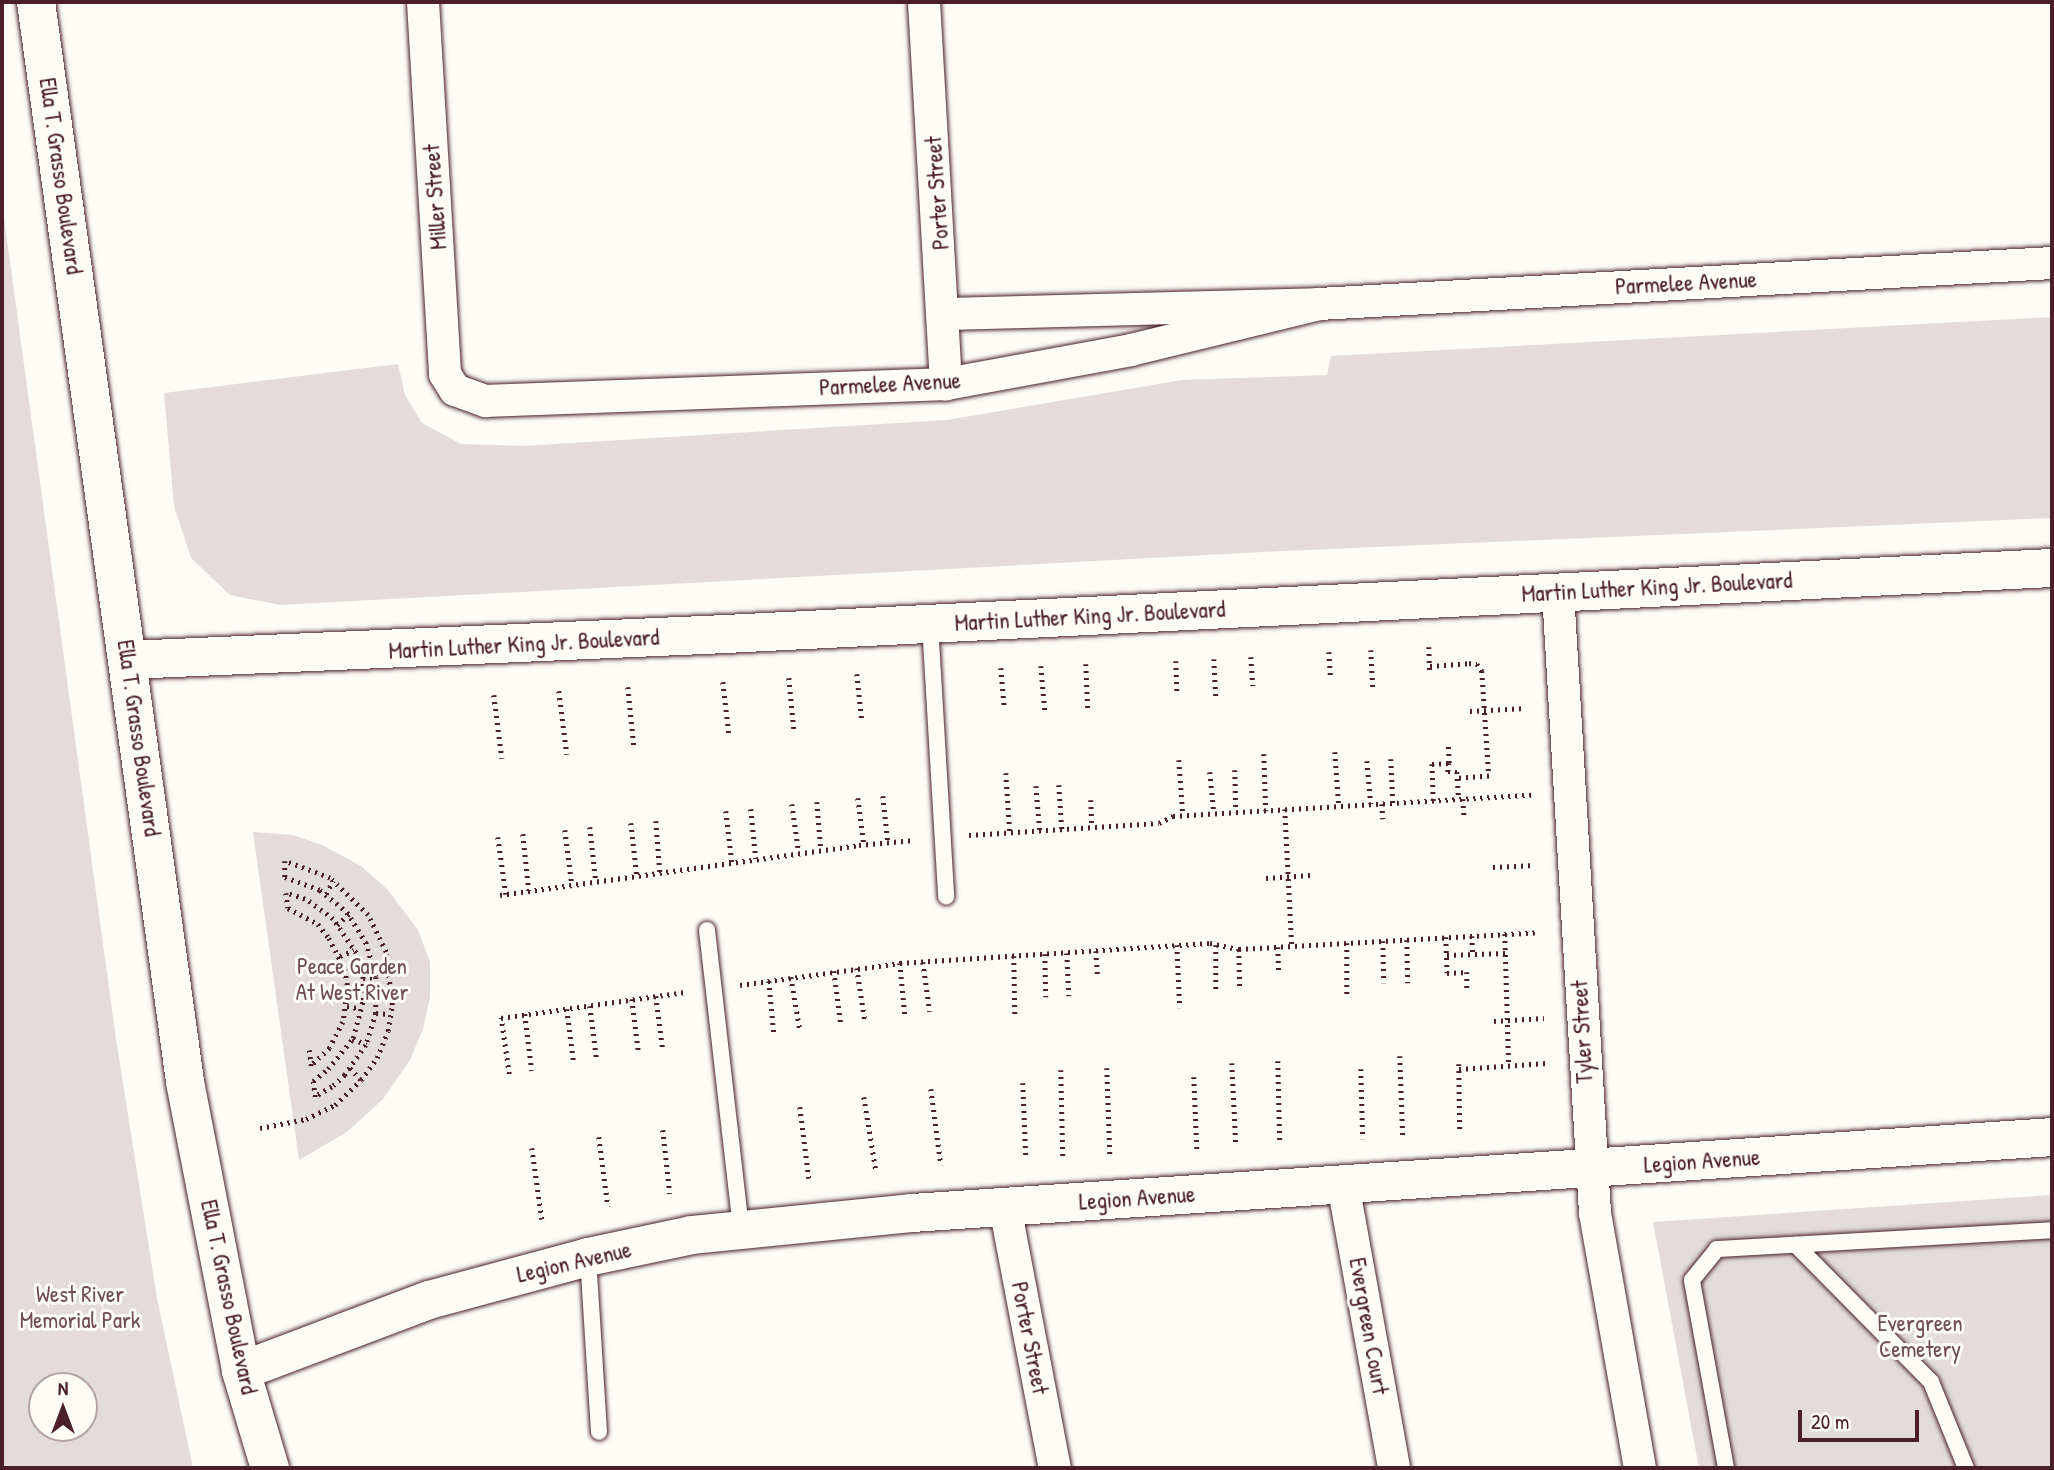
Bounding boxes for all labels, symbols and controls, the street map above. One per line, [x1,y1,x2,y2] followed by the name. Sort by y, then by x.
[34,76,88,276] street label: Ella T. Grasso Boulevard
[919,135,955,251] street label: Porter Street
[418,143,452,251] street label: Miller Street
[1614,266,1758,300] street label: Parmelee Avenue
[818,367,962,401] street label: Parmelee Avenue
[1521,566,1793,608] street label: Martin Luther King Jr. Boulevard
[954,595,1226,637] street label: Martin Luther King Jr. Boulevard
[388,623,660,665] street label: Martin Luther King Jr. Boulevard
[112,638,166,838] street label: Ella T. Grasso Boulevard
[296,952,408,1006] park label: Peace Garden At West River
[1566,980,1598,1084] street label: Tyler Street
[1643,1143,1761,1179] street label: Legion Avenue
[1078,1180,1196,1216] street label: Legion Avenue
[195,1197,263,1397] street label: Ella T. Grasso Boulevard
[514,1235,634,1289] street label: Legion Avenue
[1343,1256,1395,1396] street label: Evergreen Court
[1006,1279,1054,1397] street label: Porter Street
[20,1280,140,1334] park label: West River Memorial Park
[1877,1309,1963,1363] park label: Evergreen Cemetery
[28,1372,98,1442] north arrow
[58,1375,68,1401] text: N
[1802,1396,1923,1440] scale bar
[1811,1407,1849,1436] text: 20 m

